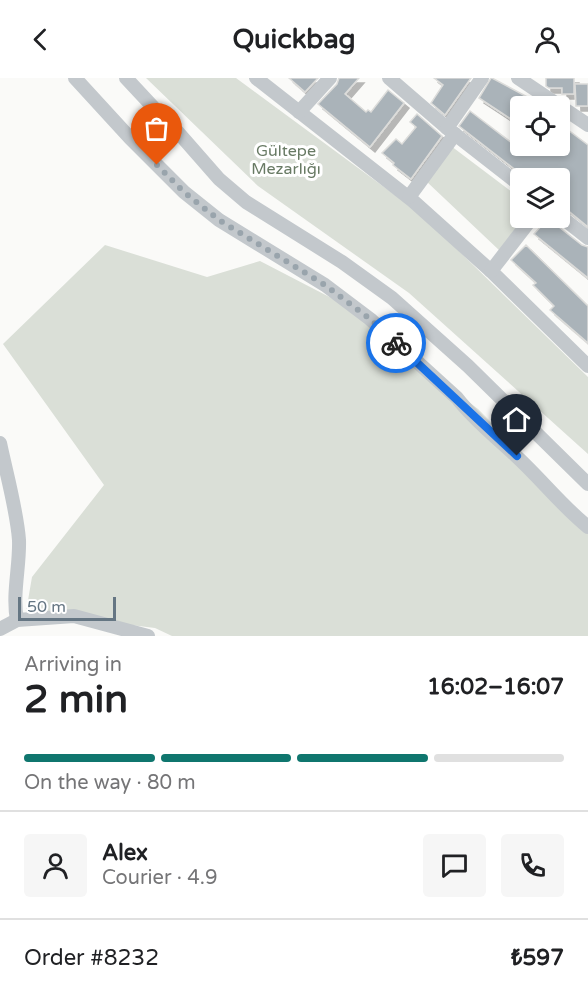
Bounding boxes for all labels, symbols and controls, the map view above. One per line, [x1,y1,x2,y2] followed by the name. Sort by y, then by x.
[24,23,57,56] icon: back
[232,23,356,56] text: Quickbag
[531,23,564,56] icon: person
[510,96,570,228] map controls
[510,96,570,156] button: locate
[131,103,182,165] pin
[140,112,173,145] icon: bag
[251,141,321,179] park label: Gültepe Mezarlığı
[510,168,570,228] button: layers
[366,313,426,373] courier
[380,327,413,360] icon: bike
[491,394,542,456] pin
[500,403,533,436] icon: home
[18,594,116,622] scale bar
[27,597,66,617] text: 50 m
[24,653,122,677] text: Arriving in
[427,674,564,700] text: 16:02–16:07
[24,676,128,723] text: 2 min
[24,771,196,795] text: On the way · 80 m
[24,834,87,897] button: person
[423,834,486,897] button: chat
[501,834,564,897] button: phone
[102,840,148,866] text: Alex
[102,866,217,890] text: Courier · 4.9
[24,945,159,971] text: Order #8232
[511,945,564,971] text: ₺597

